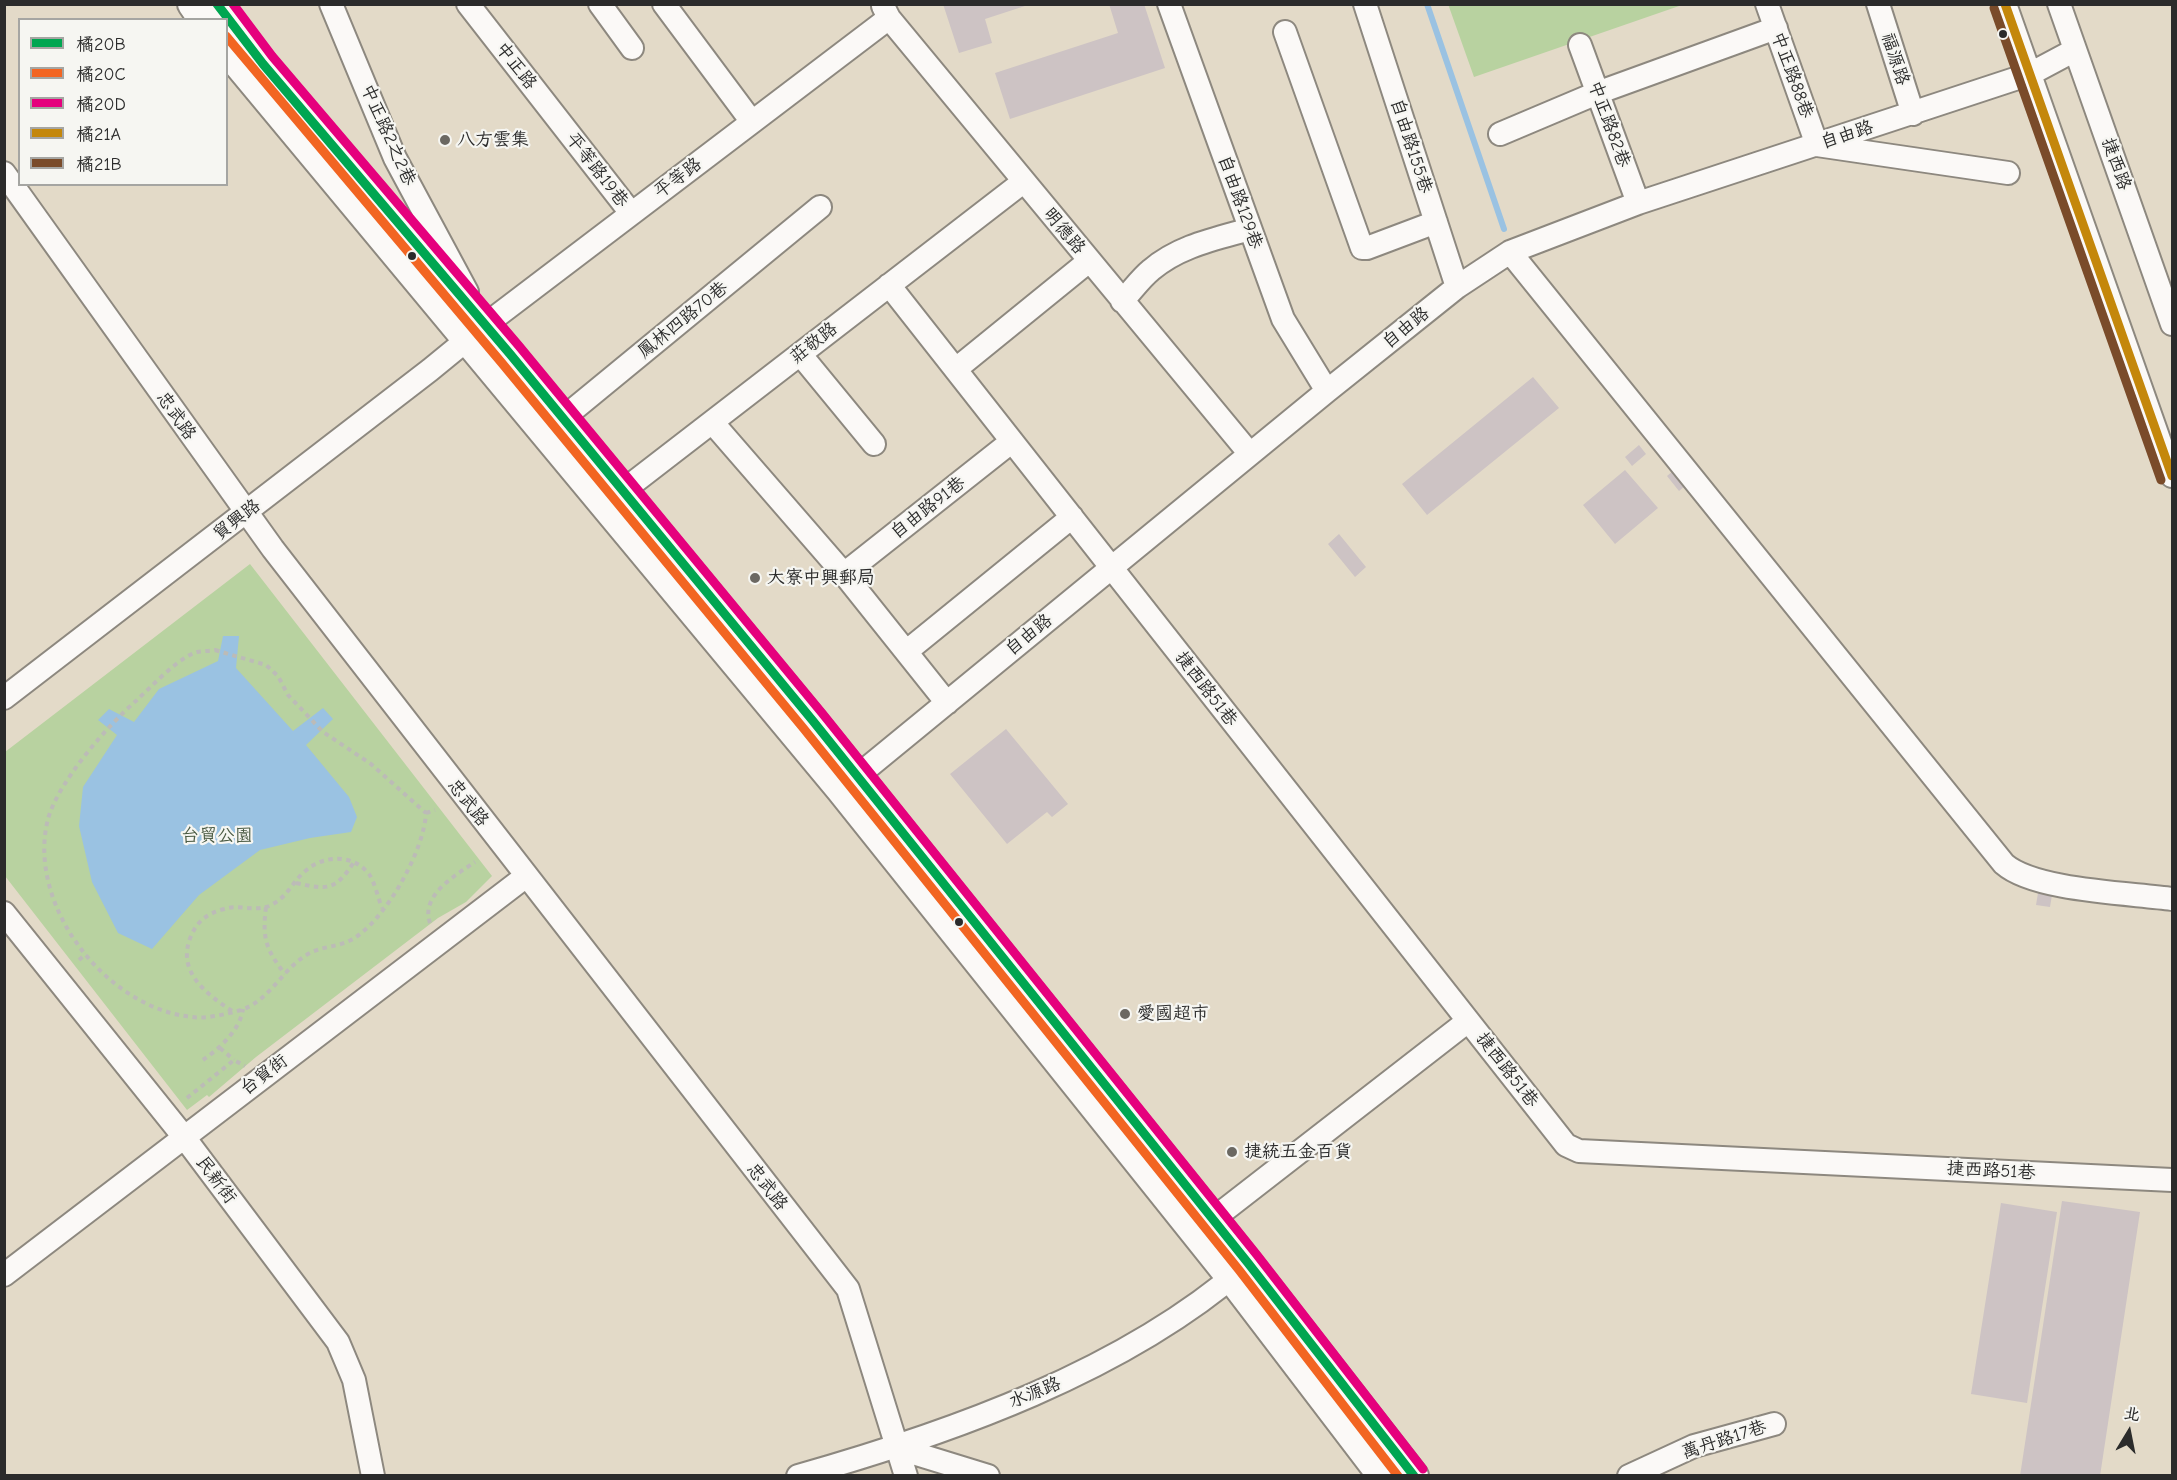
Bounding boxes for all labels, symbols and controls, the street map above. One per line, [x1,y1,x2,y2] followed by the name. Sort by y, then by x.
[18,18,228,186] legend
[1997,28,2009,40] unlabelled marker
[1766,29,1818,121] street label: 中正路88巷
[1876,30,1914,88] street label: 福源路
[76,34,126,55] text: 橘20B
[491,38,541,94] street label: 中正路
[76,64,125,85] text: 橘20C
[1583,78,1635,170] street label: 中正路82巷
[356,81,420,189] street label: 中正路2之2巷
[76,94,126,115] text: 橘20D
[1385,96,1437,196] street label: 自由路155巷
[1818,116,1876,154] street label: 自由路
[76,124,121,145] text: 橘21A
[561,128,633,212] street label: 平等路19巷
[457,129,529,151] place label: 八方雲集
[438,133,452,147] marker: 八方雲集
[2097,135,2135,193] street label: 捷西路
[1213,152,1267,252] street label: 自由路129巷
[650,153,706,203] street label: 平等路
[76,154,122,175] text: 橘21B
[1038,203,1090,259] street label: 明德路
[406,250,418,262] unlabelled marker
[634,277,732,363] street label: 鳳林四路70巷
[1378,303,1434,353] street label: 自由路
[786,318,842,368] street label: 莊敬路
[152,388,200,444] street label: 忠武路
[886,472,970,544] street label: 自由路91巷
[209,495,265,545] street label: 貿興路
[767,567,875,589] place label: 大寮中興郵局
[748,571,762,585] marker: 大寮中興郵局
[1001,610,1057,660] street label: 自由路
[1170,647,1242,731] street label: 捷西路51巷
[443,775,493,831] street label: 忠武路
[181,825,253,847] park label: 台貿公園
[953,916,965,928] unlabelled marker
[1137,1003,1209,1025] place label: 愛國超市
[1118,1007,1132,1021] marker: 愛國超市
[1471,1028,1543,1112] street label: 捷西路51巷
[236,1050,292,1100] street label: 台貿街
[1244,1141,1352,1163] place label: 捷統五金百貨
[1225,1145,1239,1159] marker: 捷統五金百貨
[191,1152,241,1208] street label: 民新街
[1946,1158,2036,1184] street label: 捷西路51巷
[742,1159,792,1215] street label: 忠武路
[1006,1373,1064,1413] street label: 水源路
[2099,1402,2159,1462] north arrow
[2123,1404,2142,1425] text: 北
[1679,1416,1769,1464] street label: 萬丹路17巷

